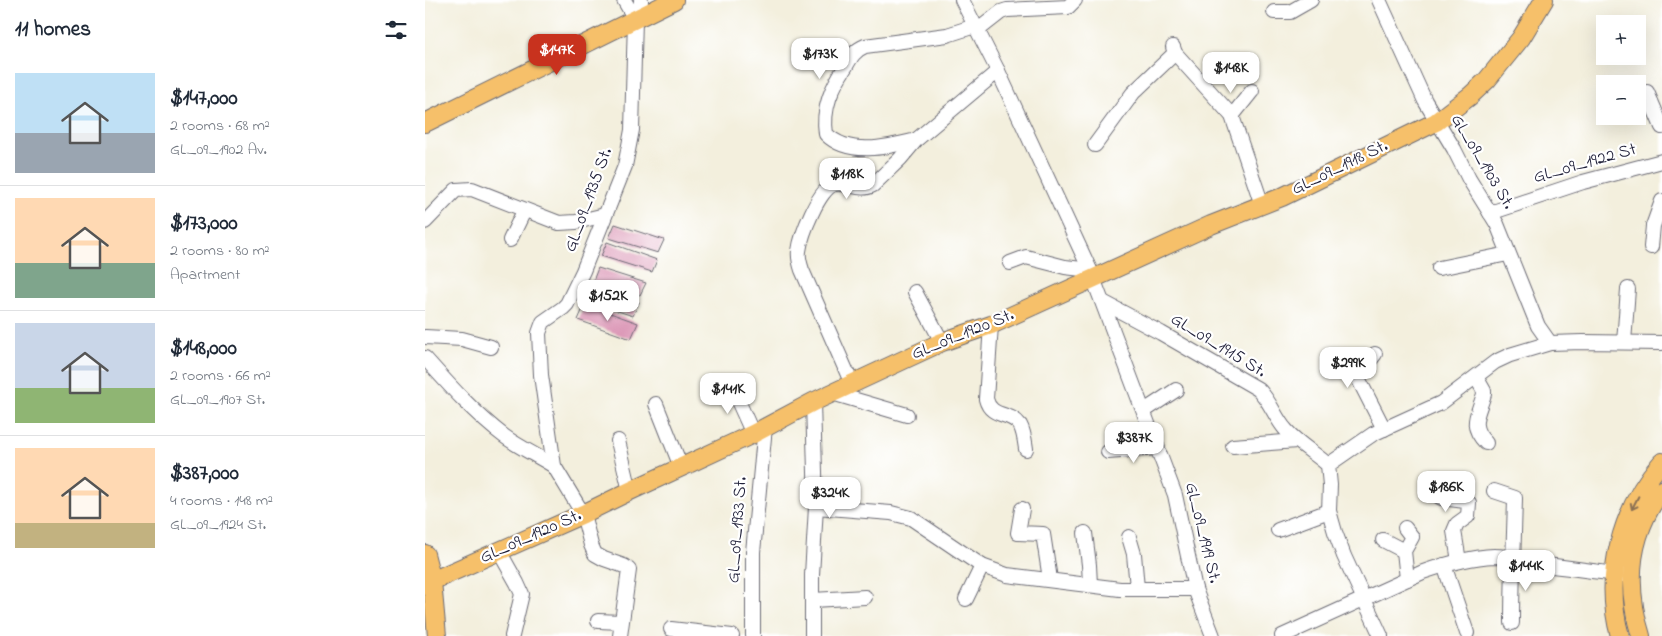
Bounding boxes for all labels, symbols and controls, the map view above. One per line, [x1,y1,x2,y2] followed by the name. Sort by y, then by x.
[15,15,91,45] text: 11 homes
[1596,15,1646,125] map controls
[1596,15,1646,65] button: +
[382,16,410,44] icon: filters
[522,34,592,76] pin: $147K
[539,38,575,62] text: $147K
[785,38,855,80] pin: $173K
[802,42,838,66] text: $173K
[1196,52,1266,94] pin: $148K
[1213,56,1249,80] text: $148K
[1596,75,1646,125] button: −
[170,84,238,114] text: $147,000
[55,93,115,153] icon: home
[1443,109,1521,215] street label: GL_09_1903 St.
[170,114,270,138] text: 2 rooms · 68 m²
[1287,133,1393,203] street label: GL_09_1918 St.
[1531,137,1639,191] street label: GL_09_1922 St
[170,138,267,162] text: GL_09_1902 Av.
[558,144,620,256] street label: GL_09_1935 St.
[812,158,882,200] pin: $118K
[830,162,864,186] text: $118K
[170,209,238,239] text: $173,000
[55,218,115,278] icon: home
[170,239,270,263] text: 2 rooms · 80 m²
[170,263,240,287] text: Apartment
[573,280,643,322] pin: $152K
[588,284,628,308] text: $152K
[908,303,1018,367] street label: GL_09_1920 St.
[1165,307,1271,385] street label: GL_09_1915 St.
[170,334,237,364] text: $148,000
[55,343,115,403] icon: home
[1313,346,1383,389] pin: $299K
[1330,351,1366,375] text: $299K
[170,364,271,388] text: 2 rooms · 66 m²
[693,372,763,415] pin: $141K
[711,377,745,401] text: $141K
[170,388,265,412] text: GL_09_1907 St.
[1099,422,1169,464] pin: $387K
[1116,426,1152,450] text: $387K
[170,459,239,489] text: $387,000
[55,468,115,528] icon: home
[1411,470,1481,513] pin: $186K
[1428,475,1464,499] text: $186K
[721,476,755,584] street label: GL_09_1933 St.
[795,476,865,519] pin: $324K
[1177,480,1227,586] street label: GL_09_1919 St.
[811,481,849,505] text: $324K
[170,489,273,513] text: 4 rooms · 148 m²
[1630,495,1639,510] one-way arrow
[476,503,586,571] street label: GL_09_1920 St.
[170,513,266,537] text: GL_09_1924 St.
[1491,550,1561,592] pin: $144K
[1508,554,1544,578] text: $144K

